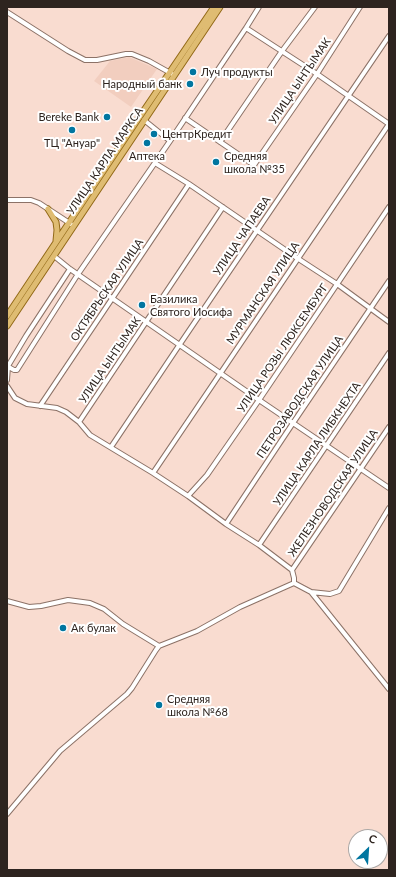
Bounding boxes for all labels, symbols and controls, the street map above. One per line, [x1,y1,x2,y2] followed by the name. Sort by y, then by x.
[266,35,334,127] street label: УЛИЦА ЫНТЫМАК
[201,65,273,79] place label: Луч продукты
[188,67,198,77] marker: Луч продукты
[102,77,182,91] place label: Народный банк
[185,79,195,89] marker: Народный банк
[64,105,146,217] street label: УЛИЦА КАРЛА МАРКСА
[38,110,99,124] place label: Bereke Bank
[102,112,112,122] marker: Bereke Bank
[67,125,77,135] marker: ТЦ "Ануар"
[162,127,232,141] place label: ЦентрКредит
[149,129,159,139] marker: ЦентрКредит
[44,136,100,150] place label: ТЦ "Ануар"
[142,138,152,148] marker: Аптека
[129,149,165,163] place label: Аптека
[224,149,285,175] place label: Средняя школа №35
[211,157,221,167] marker: Средняя школа №35
[211,194,273,278] street label: УЛИЦА ЧАПАЕВА
[68,236,146,344] street label: ОКТЯБРЬСКАЯ УЛИЦА
[224,239,302,347] street label: МУРМАНСКАЯ УЛИЦА
[235,281,331,415] street label: УЛИЦА РОЗЫ ЛЮКСЕМБУРГ
[150,292,232,318] place label: Базилика Святого Иосифа
[137,300,147,310] marker: Базилика Святого Иосифа
[76,314,144,406] street label: УЛИЦА ЫНТЫМАК
[254,333,346,461] street label: ПЕТРОЗАВОДСКАЯ УЛИЦА
[271,380,363,508] street label: УЛИЦА КАРЛА ЛИБКНЕХТА
[285,427,381,559] street label: ЖЕЛЕЗНОВОДСКАЯ УЛИЦА
[71,621,116,635] place label: Ак булак
[58,623,68,633] marker: Ак булак
[167,692,228,718] place label: Средняя школа №68
[154,700,164,710] marker: Средняя школа №68
[348,829,388,869] north arrow
[367,831,379,846] text: С

